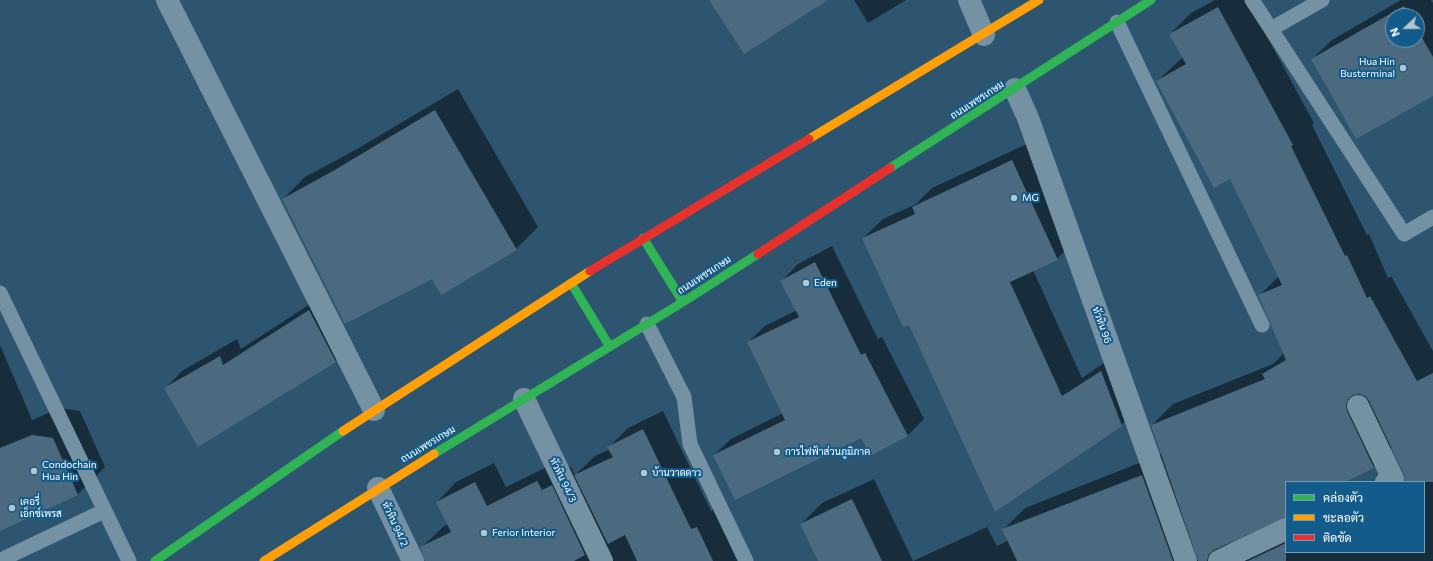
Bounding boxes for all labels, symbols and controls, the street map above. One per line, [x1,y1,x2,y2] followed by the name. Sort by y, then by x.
[1385,8,1425,48] north arrow
[1387,26,1402,39] text: N
[1340,56,1395,80] place label: Hua Hin Busterminal
[1398,63,1408,73] marker: Hua Hin Busterminal
[948,78,1006,122] street label: ถนนเพชรเกษม
[1022,192,1039,204] place label: MG
[1009,193,1019,203] marker: MG
[675,253,733,297] street label: ถนนเพชรเกษม
[814,277,837,289] place label: Eden
[801,278,811,288] marker: Eden
[1090,305,1114,345] street label: หัวหิน 96
[399,423,457,465] street label: ถนนเพชรเกษม
[785,446,870,458] place label: การไฟฟ้าส่วนภูมิภาค
[772,447,782,457] marker: การไฟฟ้าส่วนภูมิภาค
[547,456,579,504] street label: หัวหิน 94/3
[42,459,97,482] place label: Condochain Hua Hin
[29,466,39,476] marker: Condochain Hua Hin
[652,467,701,479] place label: บ้านวาดดาว
[639,468,649,478] marker: บ้านวาดดาว
[1285,481,1425,553] legend
[1323,490,1363,504] text: คล่องตัว
[20,496,62,520] place label: เคอรี่ เอ็กซ์เพรส
[379,500,411,548] street label: หัวหิน 94/2
[7,503,17,513] marker: เคอรี่ เอ็กซ์เพรส
[1323,510,1364,524] text: ชะลอตัว
[492,527,556,539] place label: Ferior Interior
[479,528,489,538] marker: Ferior Interior
[1323,530,1352,544] text: ติดขัด

